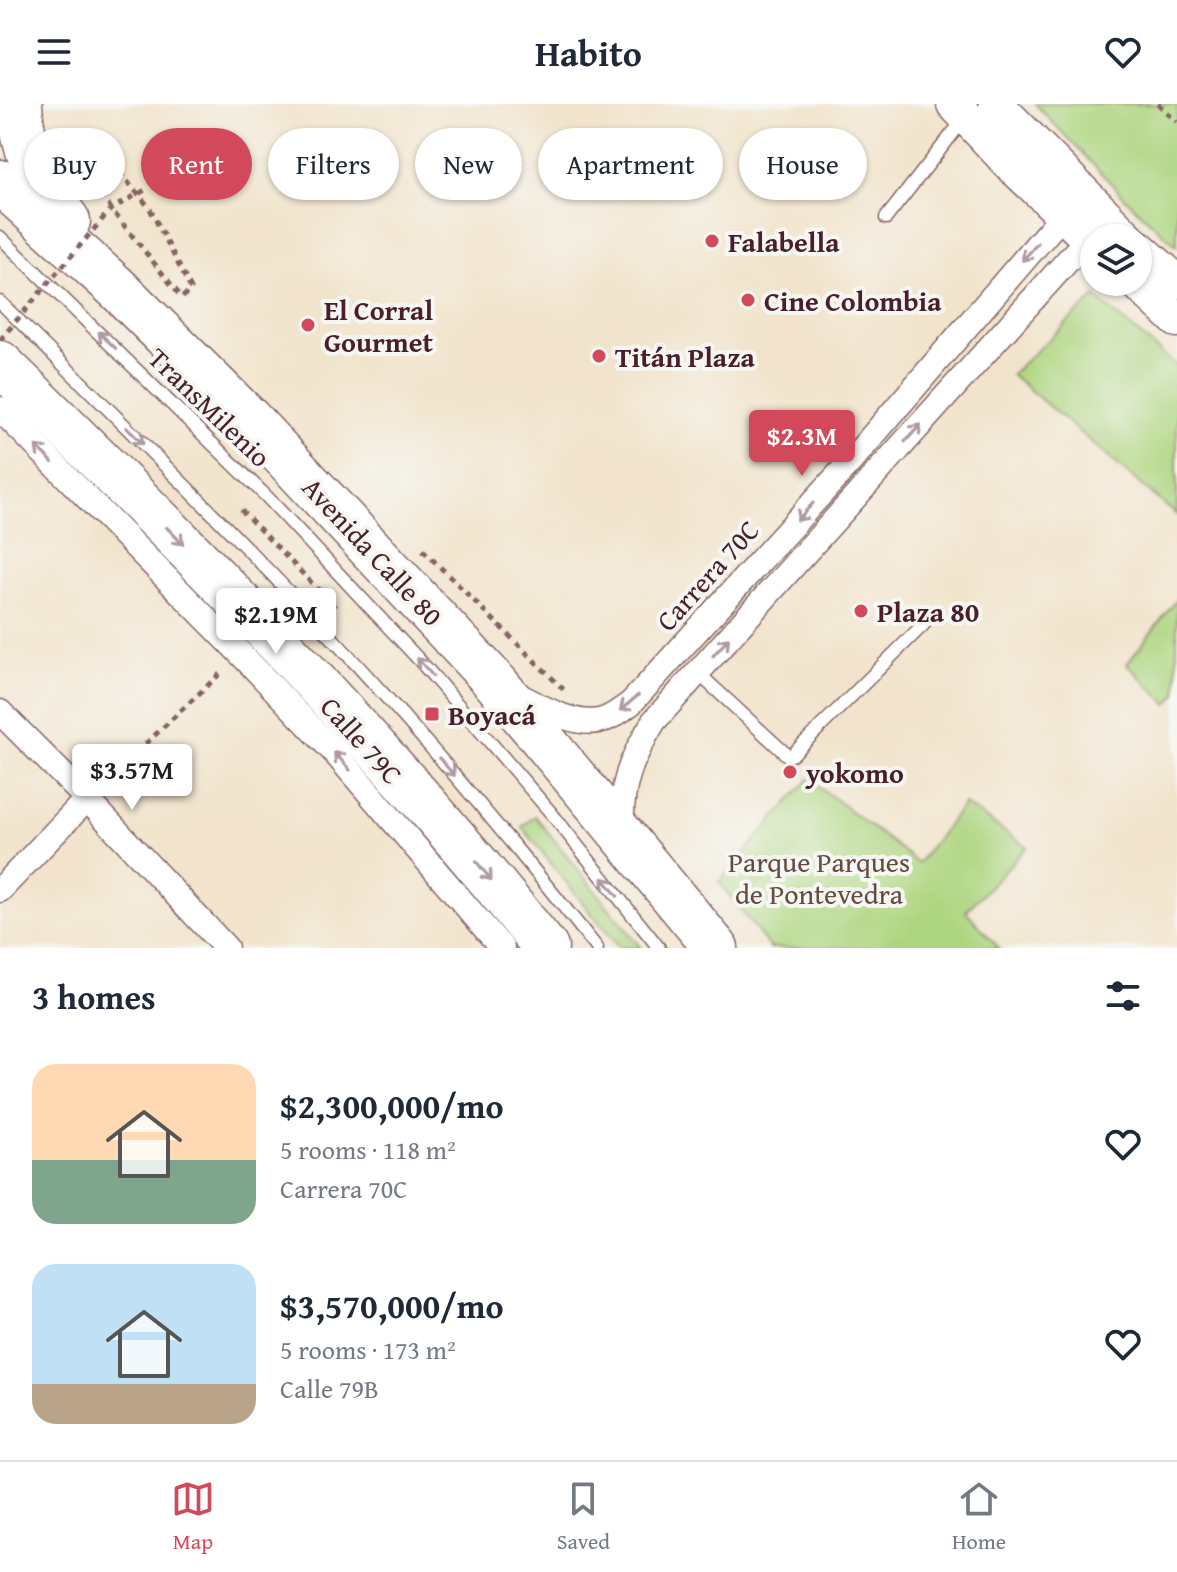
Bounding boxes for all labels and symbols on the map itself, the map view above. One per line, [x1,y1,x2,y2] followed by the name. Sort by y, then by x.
[728,221,840,262] place label: Falabella
[703,232,721,250] marker: Falabella
[1021,241,1039,261] one-way arrow
[764,280,942,321] place label: Cine Colombia
[324,289,434,362] place label: El Corral Gourmet
[739,291,757,309] marker: Cine Colombia
[299,316,317,334] marker: El Corral Gourmet
[98,331,117,350] one-way arrow
[615,336,756,377] place label: Titán Plaza
[139,338,281,476] street label: TransMilenio
[590,347,608,365] marker: Titán Plaza
[746,410,858,478] pin: $2.3M
[903,423,921,443] one-way arrow
[125,426,144,446] one-way arrow
[35,445,54,464] one-way arrow
[293,467,453,635] street label: Avenida Calle 80
[796,501,814,521] one-way arrow
[646,510,768,640] street label: Carrera 70C
[165,526,184,545] one-way arrow
[211,588,341,656] pin: $2.19M
[877,591,979,632] place label: Plaza 80
[852,602,870,620] marker: Plaza 80
[711,638,729,658] one-way arrow
[416,657,434,677] one-way arrow
[311,687,413,793] street label: Calle 79C
[448,694,536,735] place label: Boyacá
[619,694,640,712] one-way arrow
[423,705,441,723] marker: Boyacá
[67,744,197,812] pin: $3.57M
[333,752,351,772] one-way arrow
[805,752,904,793] place label: yokomo
[438,757,456,777] one-way arrow
[781,763,799,781] marker: yokomo
[728,841,910,914] park label: Parque Parques de Pontevedra
[475,860,493,881] one-way arrow
[601,877,619,898] one-way arrow

